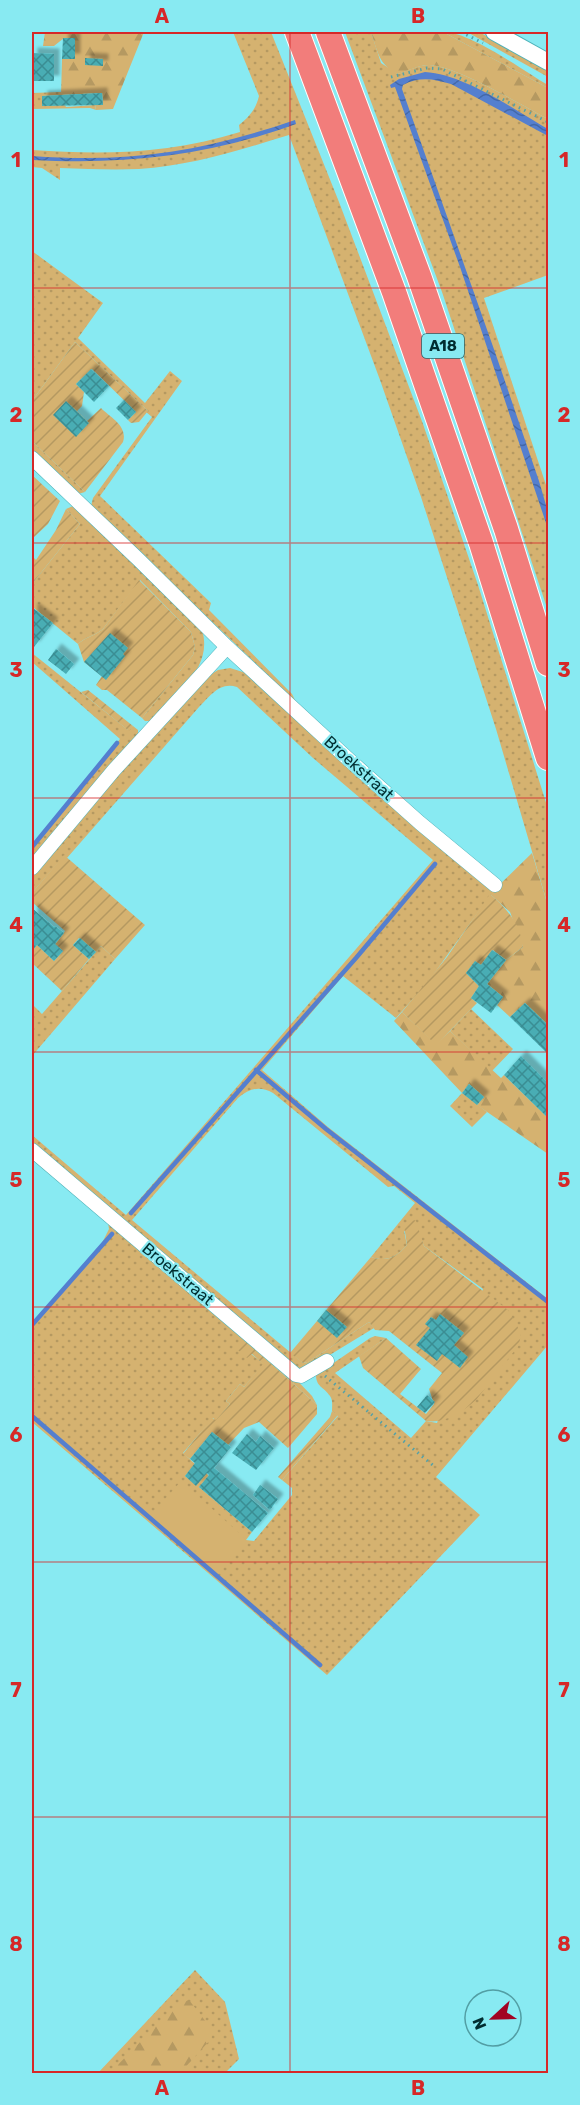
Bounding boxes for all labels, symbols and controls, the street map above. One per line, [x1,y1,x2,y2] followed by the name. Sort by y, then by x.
[155,4,170,28] text: A
[411,4,425,28] text: B
[11,148,21,172] text: 1
[559,148,569,172] text: 1
[422,334,464,358] road number: A18
[10,403,23,427] text: 2
[558,403,571,427] text: 2
[9,658,23,682] text: 3
[557,658,571,682] text: 3
[320,732,398,804] street label: Broekstraat
[9,913,23,937] text: 4
[557,913,571,937] text: 4
[10,1168,23,1192] text: 5
[558,1168,571,1192] text: 5
[139,1239,217,1309] street label: Broekstraat
[9,1423,23,1447] text: 6
[557,1423,571,1447] text: 6
[10,1678,22,1702] text: 7
[558,1678,570,1702] text: 7
[9,1932,23,1956] text: 8
[557,1932,571,1956] text: 8
[463,1988,523,2048] north arrow
[469,2015,491,2032] text: N
[155,2076,170,2100] text: A
[411,2076,425,2100] text: B

